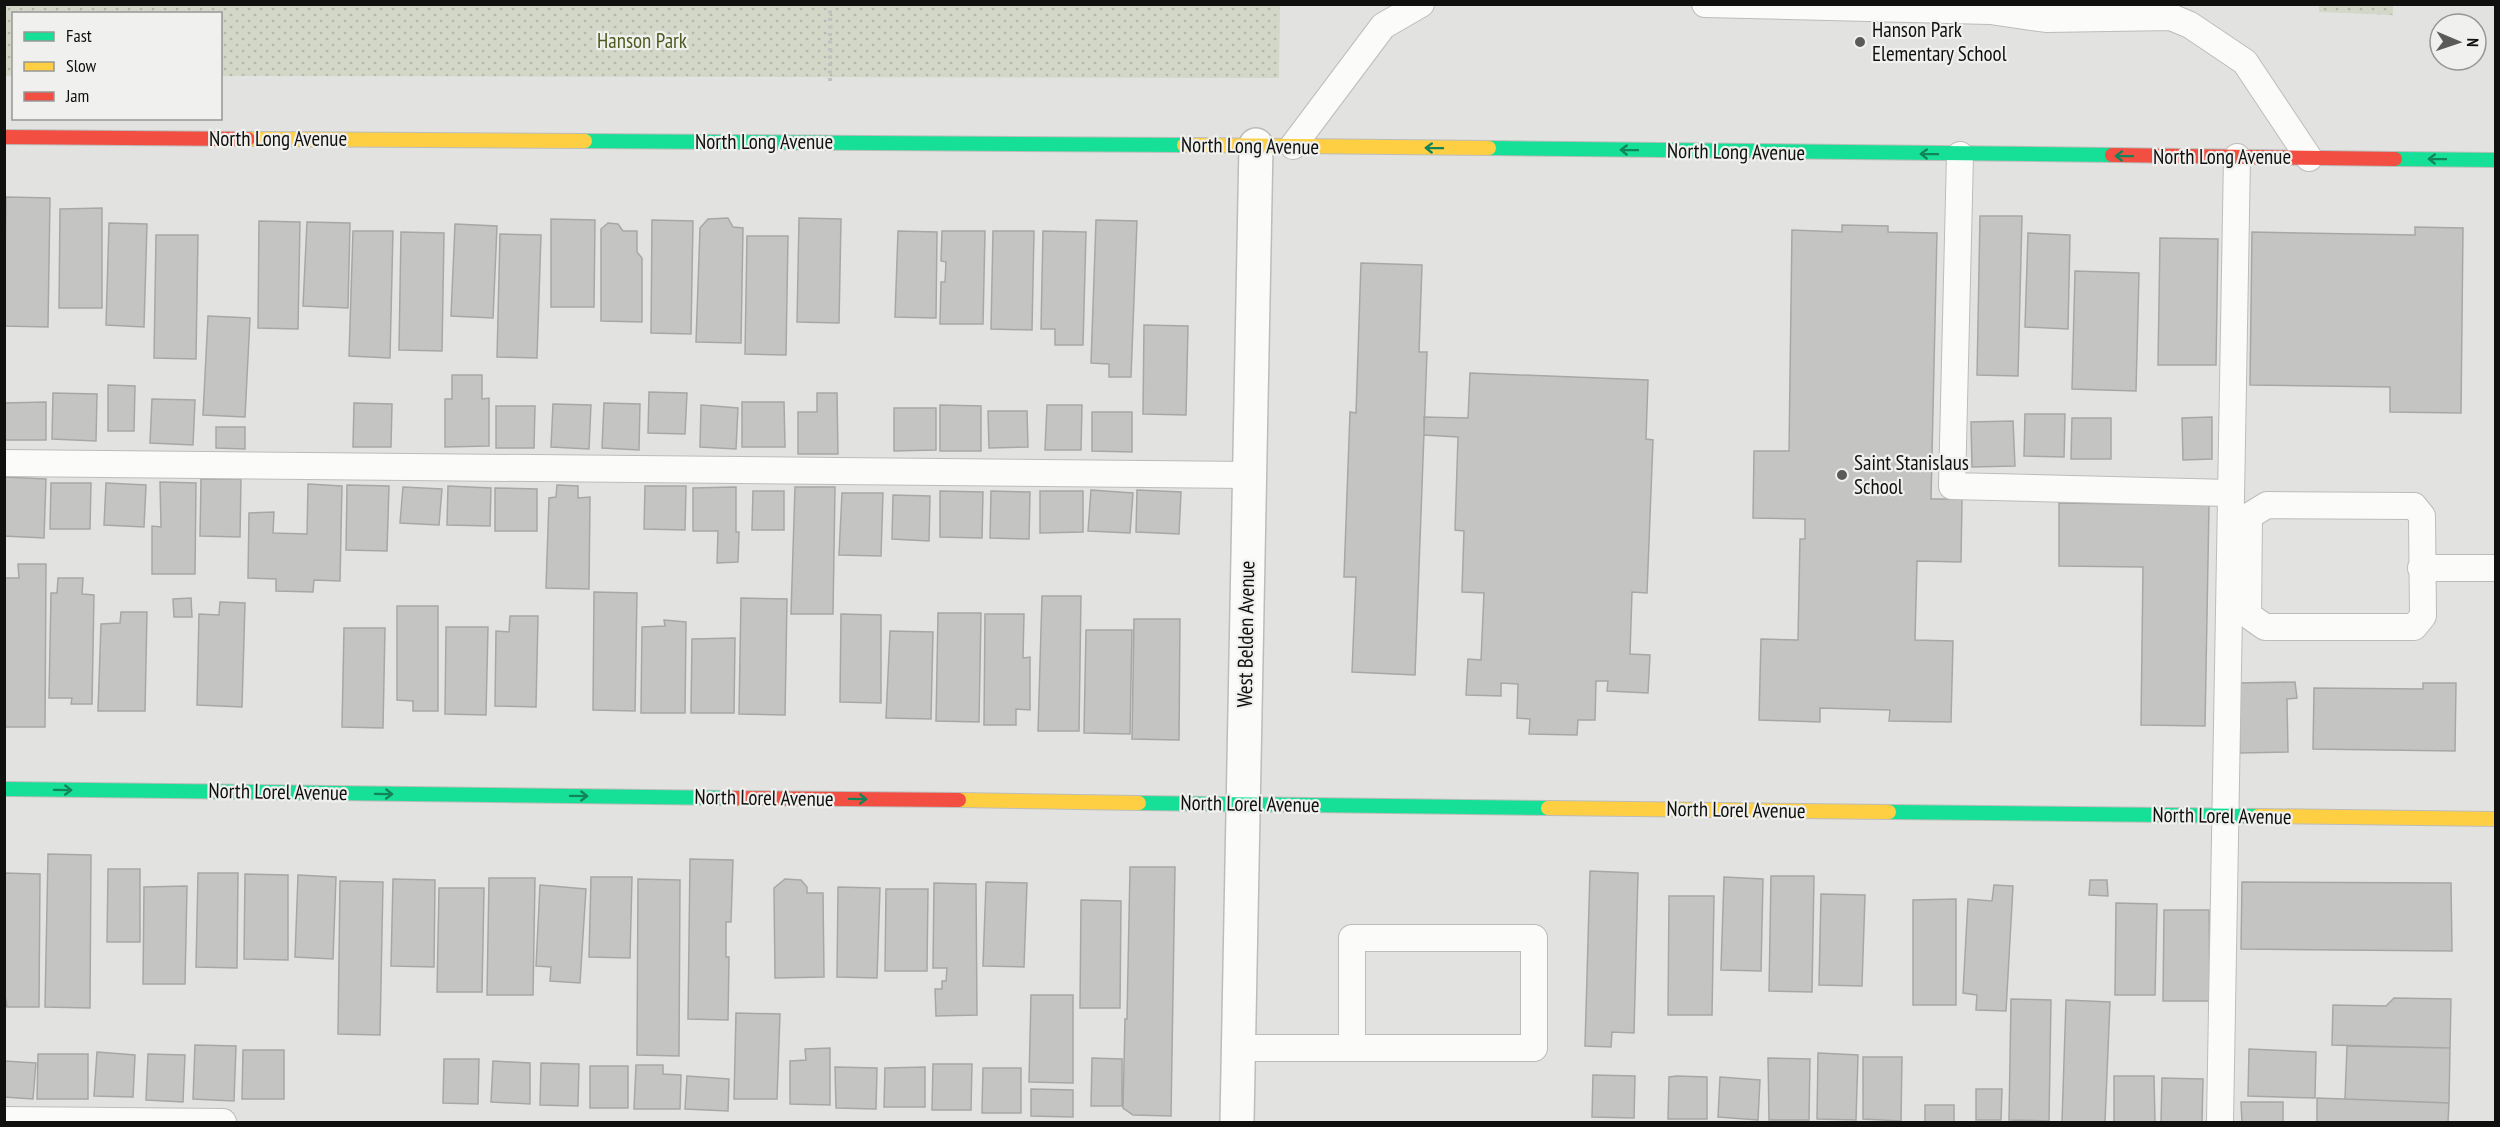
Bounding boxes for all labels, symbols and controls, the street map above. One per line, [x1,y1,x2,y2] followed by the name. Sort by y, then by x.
[12,12,222,120] legend
[2428,12,2488,72] north arrow
[1872,16,2007,67] place label: Hanson Park Elementary School
[66,24,92,47] text: Fast
[597,27,687,54] park label: Hanson Park
[1853,35,1867,49] marker: Hanson Park Elementary School
[2463,38,2483,47] text: N
[66,54,97,77] text: Slow
[65,84,89,107] text: Jam
[209,125,347,152] street label: North Long Avenue
[695,128,833,155] street label: North Long Avenue
[1181,131,1319,160] street label: North Long Avenue
[1667,137,1805,166] street label: North Long Avenue
[1425,142,1445,154] one-way arrow
[2153,143,2291,170] street label: North Long Avenue
[1620,145,1640,156] one-way arrow
[1920,148,1940,160] one-way arrow
[2115,150,2135,162] one-way arrow
[2428,153,2448,165] one-way arrow
[1854,449,1969,500] place label: Saint Stanislaus School
[1835,468,1849,482] marker: Saint Stanislaus School
[1231,560,1260,708] street label: West Belden Avenue
[208,777,348,806] street label: North Lorel Avenue
[694,783,834,812] street label: North Lorel Avenue
[52,784,72,796] one-way arrow
[373,788,393,800] one-way arrow
[1180,789,1320,818] street label: North Lorel Avenue
[568,790,588,802] one-way arrow
[847,794,867,805] one-way arrow
[1666,795,1806,824] street label: North Lorel Avenue
[2152,801,2292,830] street label: North Lorel Avenue

